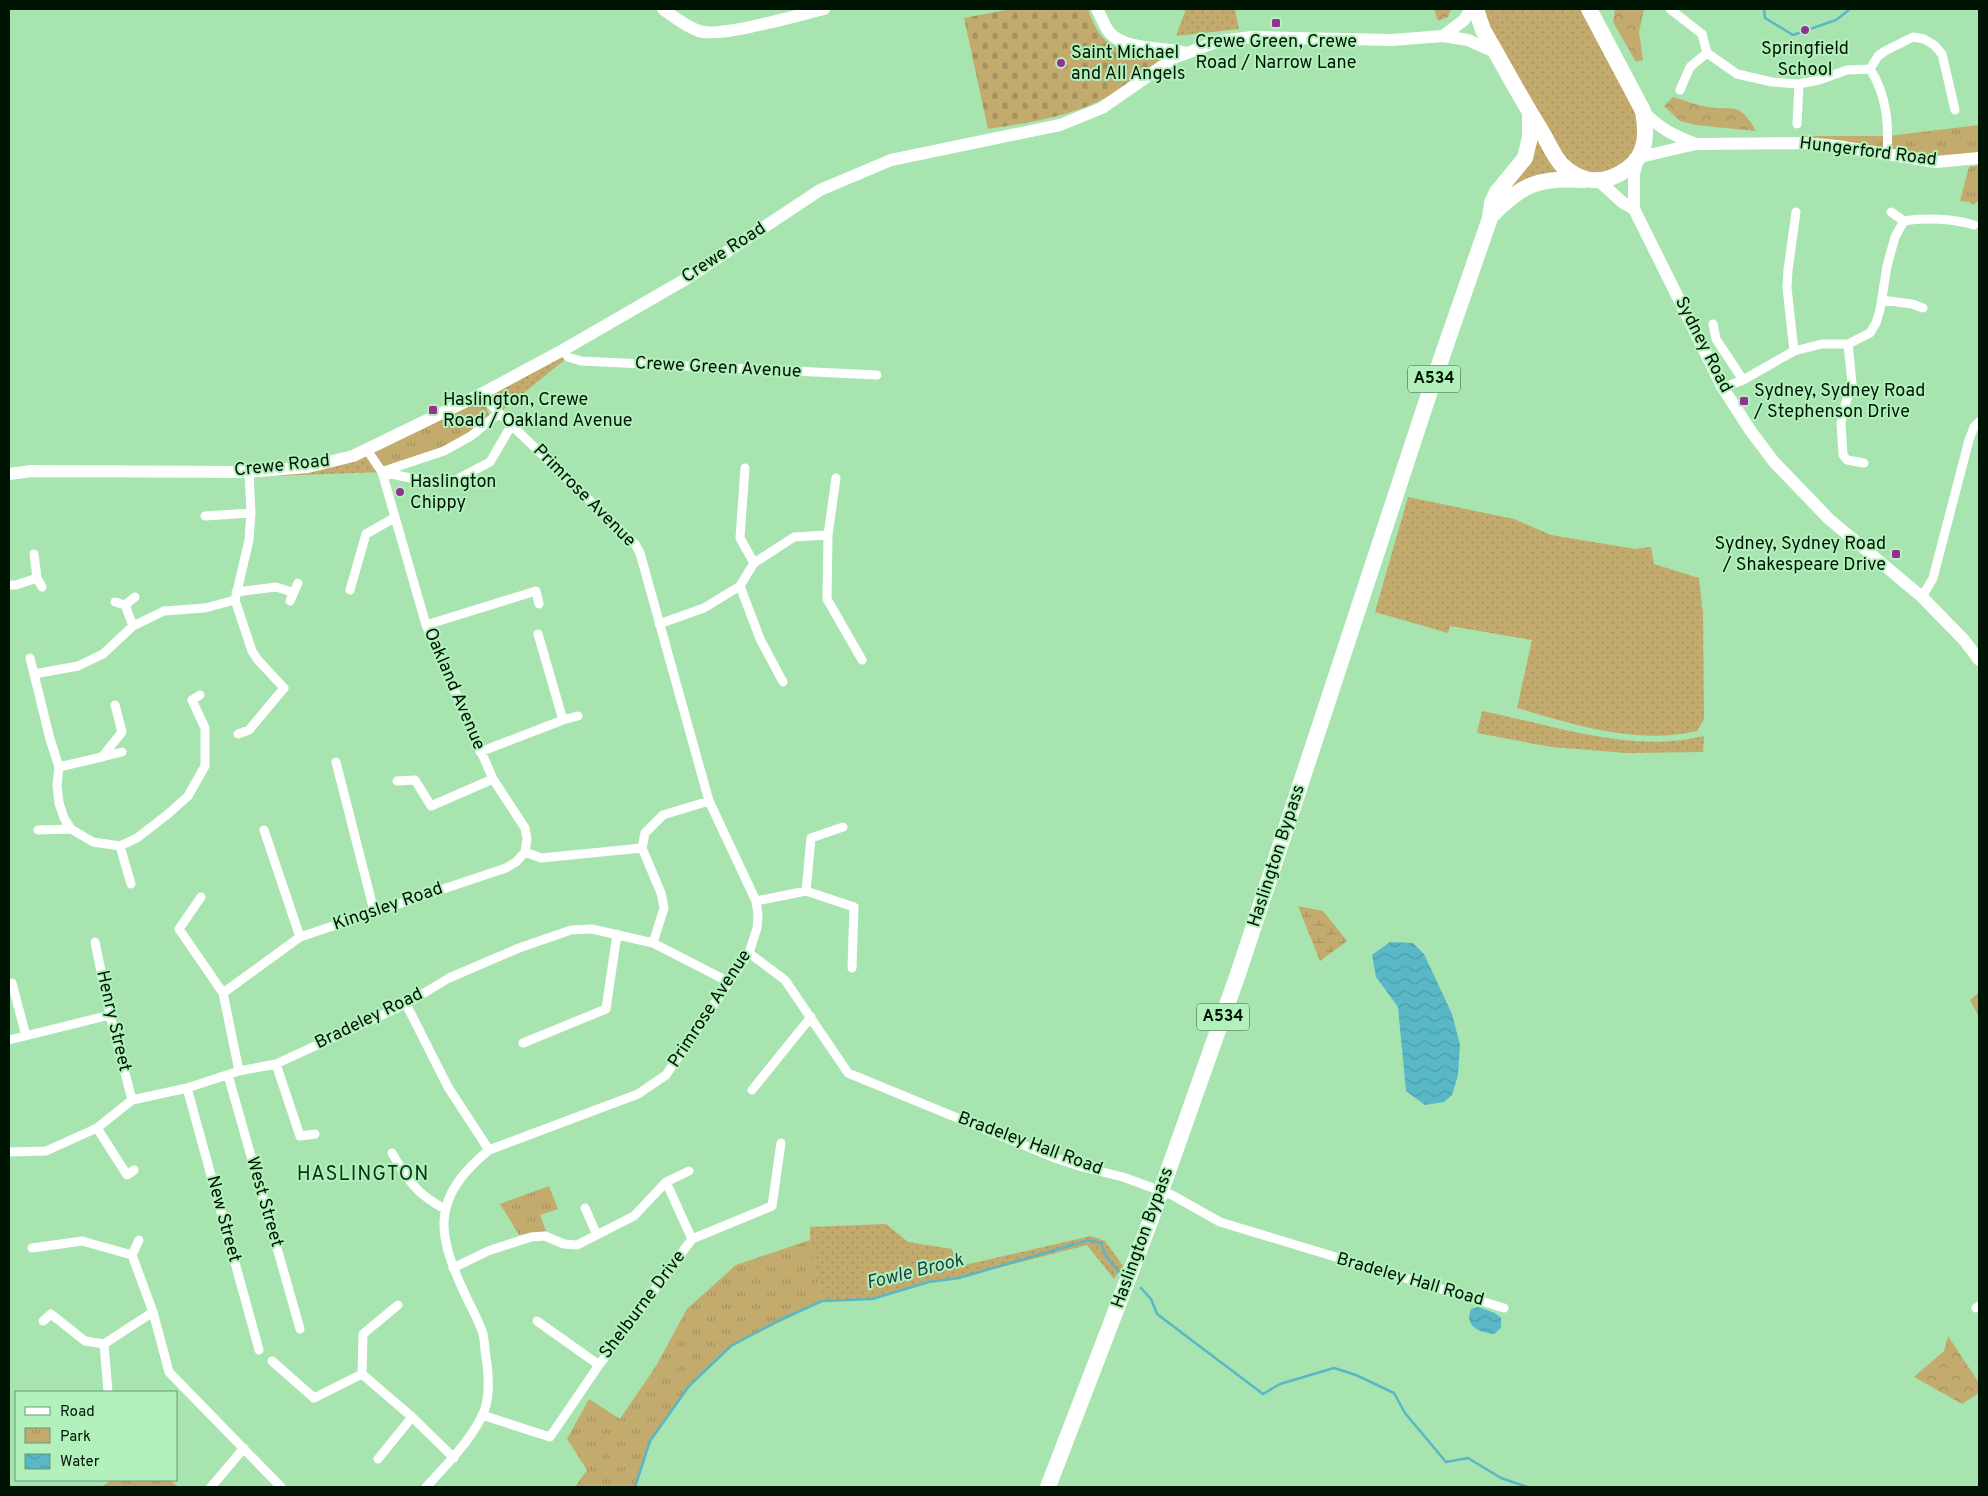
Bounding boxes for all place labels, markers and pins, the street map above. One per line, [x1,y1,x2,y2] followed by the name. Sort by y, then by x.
[1270,17,1282,29] marker: Crewe Green, Crewe Road / Narrow Lane
[1799,24,1811,36] marker: Springfield School
[1195,31,1357,75] place label: Crewe Green, Crewe Road / Narrow Lane
[1761,38,1849,82] place label: Springfield School
[1071,42,1185,86] place label: Saint Michael and All Angels
[1055,57,1067,69] marker: Saint Michael and All Angels
[1753,380,1925,424] place label: Sydney, Sydney Road / Stephenson Drive
[443,389,632,433] place label: Haslington, Crewe Road / Oakland Avenue
[1738,395,1750,407] marker: Sydney, Sydney Road / Stephenson Drive
[427,404,439,416] marker: Haslington, Crewe Road / Oakland Avenue
[410,471,497,515] place label: Haslington Chippy
[394,486,406,498] marker: Haslington Chippy
[1715,533,1886,577] place label: Sydney, Sydney Road / Shakespeare Drive
[1890,548,1902,560] marker: Sydney, Sydney Road / Shakespeare Drive

